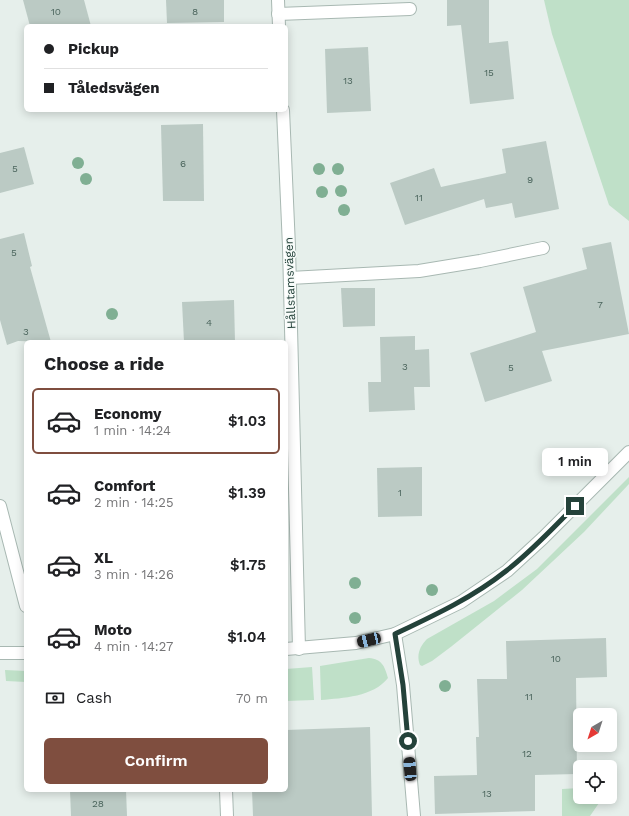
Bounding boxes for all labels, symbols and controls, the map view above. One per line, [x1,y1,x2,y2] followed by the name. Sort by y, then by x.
[51,6,61,17] house number: 10
[192,6,198,17] house number: 8
[68,40,119,58] text: Pickup
[484,67,494,78] house number: 15
[343,75,353,86] house number: 13
[68,79,159,97] text: Tåledsvägen
[180,158,186,169] house number: 6
[12,163,18,174] house number: 5
[527,174,533,185] house number: 9
[415,192,423,203] house number: 11
[281,237,299,329] street label: Hållstamsvägen
[11,247,17,258] house number: 5
[597,299,603,310] house number: 7
[206,317,212,328] house number: 4
[23,326,29,337] house number: 3
[44,353,164,374] text: Choose a ride
[402,361,408,372] house number: 3
[508,362,514,373] house number: 5
[46,403,82,439] icon: car
[94,405,161,423] text: Economy
[228,412,266,430] text: $1.03
[94,423,171,438] text: 1 min · 14:24
[542,448,608,476] callout: 1 min
[558,454,592,469] text: 1 min
[46,475,82,511] icon: car
[94,477,155,495] text: Comfort
[228,484,266,502] text: $1.39
[398,487,402,498] house number: 1
[94,495,173,510] text: 2 min · 14:25
[566,497,584,515] route end
[46,547,82,583] icon: car
[94,549,113,567] text: XL
[230,556,266,574] text: $1.75
[94,567,174,582] text: 3 min · 14:26
[46,619,82,655] icon: car
[94,621,132,639] text: Moto
[227,628,266,646] text: $1.04
[356,631,382,649] car
[94,639,173,654] text: 4 min · 14:27
[551,653,561,664] house number: 10
[44,687,66,709] icon: cash
[76,689,112,707] text: Cash
[236,691,268,706] text: 70 m
[525,691,533,702] house number: 11
[573,708,617,752] north arrow
[573,708,617,804] map controls
[399,732,417,750] route start
[44,738,268,784] button: Confirm
[522,748,532,759] house number: 12
[403,757,417,781] car
[573,760,617,804] button: locate
[482,788,492,799] house number: 13
[92,798,104,809] house number: 28

